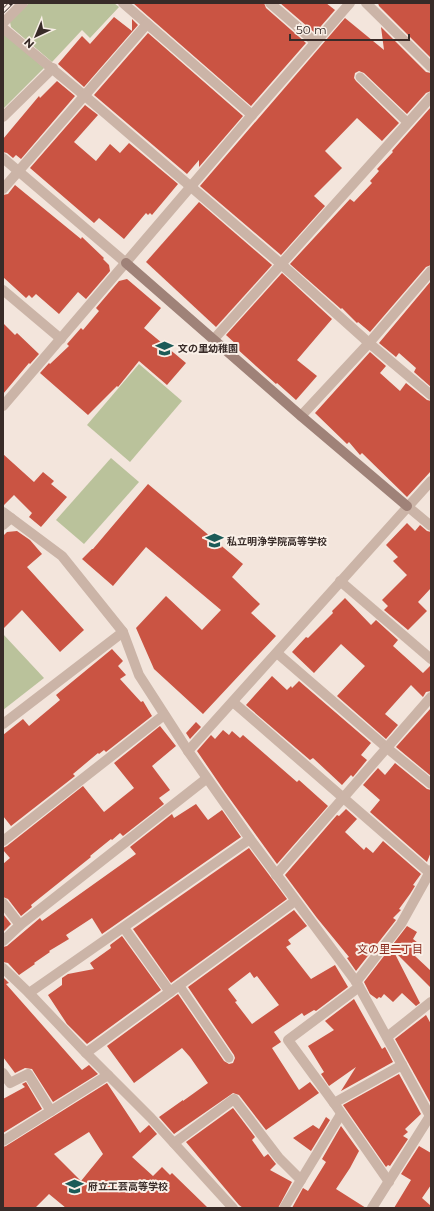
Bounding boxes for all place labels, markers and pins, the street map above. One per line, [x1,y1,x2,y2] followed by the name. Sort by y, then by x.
[155,338,175,358] school or university icon: 文の里幼稚園
[178,342,238,355] place label: 文の里幼稚園
[204,531,224,551] school or university icon: 私立明浄学院高等学校
[227,535,327,548] place label: 私立明浄学院高等学校
[65,1176,85,1196] school or university icon: 府立工芸高等学校
[88,1180,168,1193] place label: 府立工芸高等学校

